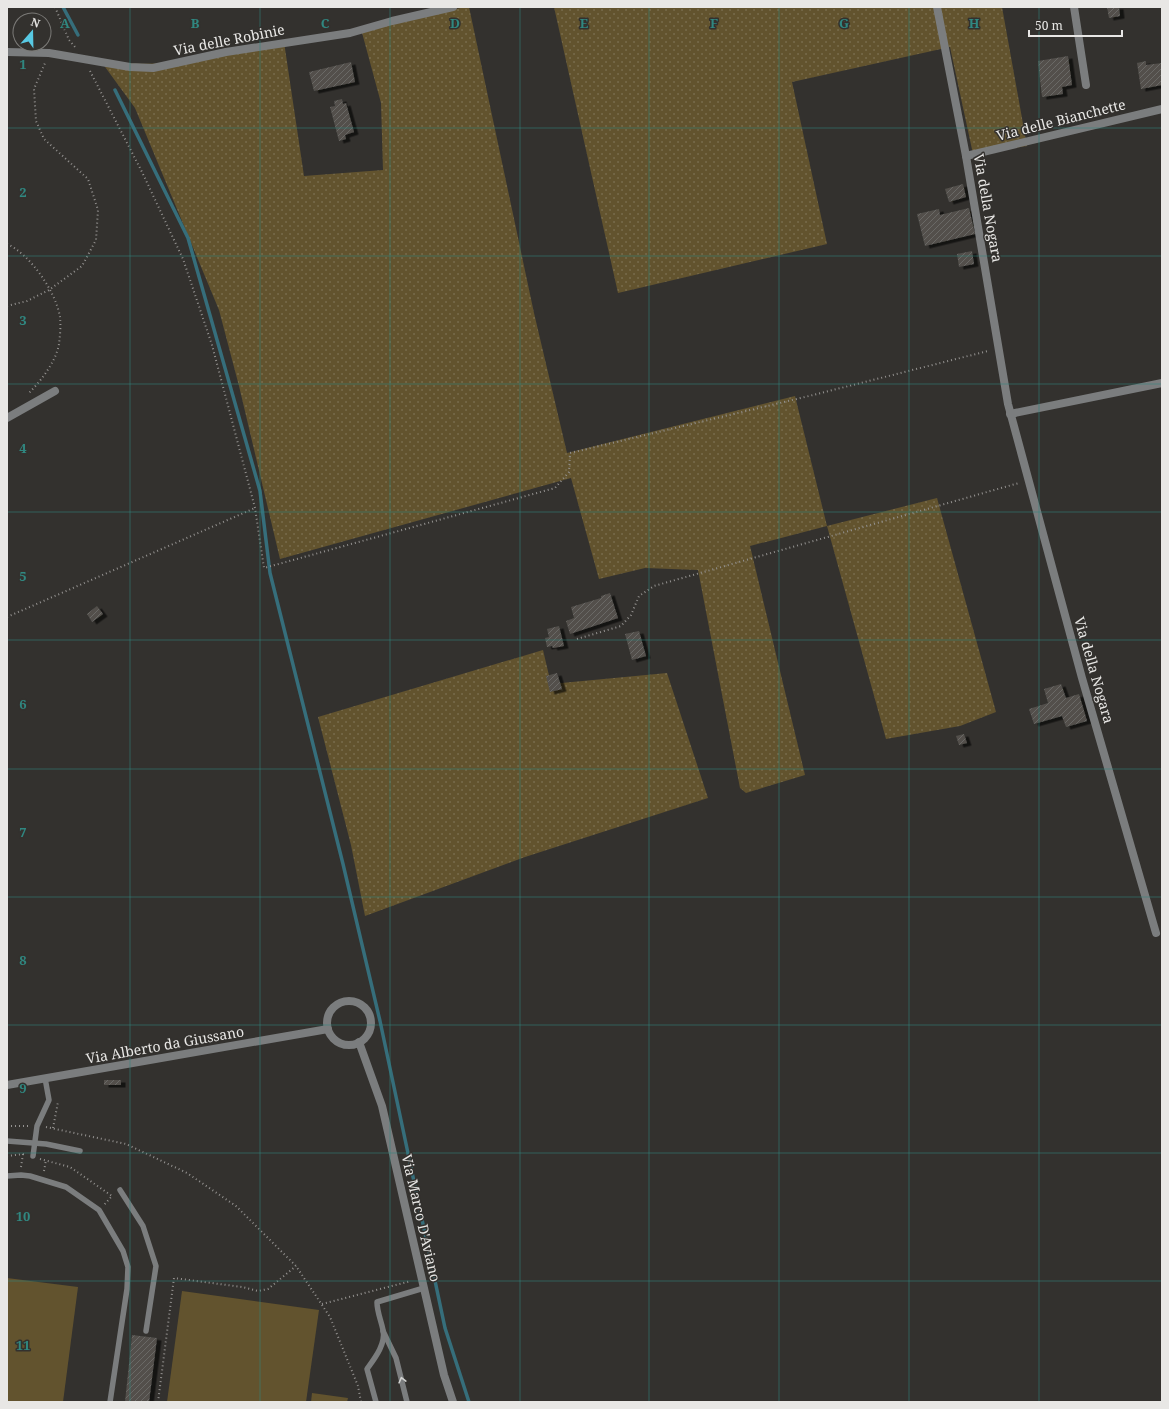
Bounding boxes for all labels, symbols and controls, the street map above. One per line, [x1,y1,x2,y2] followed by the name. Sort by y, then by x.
[12,12,52,52] north arrow
[1029,12,1122,38] scale bar
[29,14,43,31] text: N
[60,14,70,32] text: A
[191,14,200,32] text: B
[321,14,330,32] text: C
[450,14,460,32] text: D
[580,14,589,32] text: E
[710,14,718,32] text: F
[839,14,849,32] text: G
[969,14,980,32] text: H
[1035,17,1063,34] text: 50 m
[172,19,286,60] street label: Via delle Robinie
[19,55,27,73] text: 1
[994,94,1127,145] street label: Via delle Bianchette
[970,152,1007,264] street label: Via della Nogara
[19,183,27,201] text: 2
[19,311,27,329] text: 3
[19,439,27,457] text: 4
[19,567,27,585] text: 5
[1070,614,1119,726] street label: Via della Nogara
[19,695,27,713] text: 6
[19,823,27,841] text: 7
[19,951,27,969] text: 8
[84,1021,245,1068] street label: Via Alberto da Giussano
[19,1079,27,1097] text: 9
[398,1152,445,1284] street label: Via Marco D'Aviano
[16,1207,30,1225] text: 10
[16,1336,30,1354] text: 11
[398,1377,406,1383] one-way arrow

